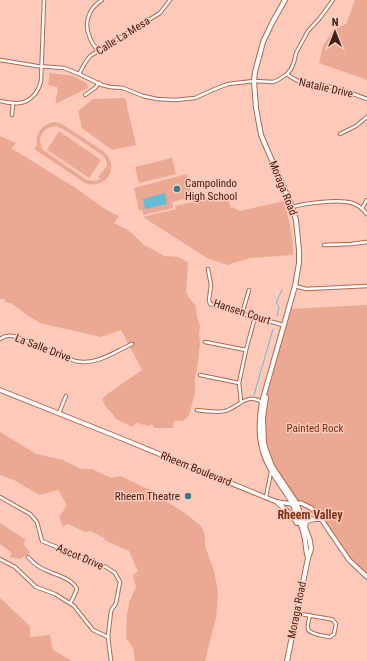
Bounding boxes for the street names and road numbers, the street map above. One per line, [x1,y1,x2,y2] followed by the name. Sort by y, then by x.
[94,14,152,58] street label: Calle La Mesa
[298,75,354,101] street label: Natalie Drive
[266,159,300,217] street label: Moraga Road
[212,297,272,327] street label: Hansen Court
[13,331,73,365] street label: La Salle Drive
[159,449,233,489] street label: Rheem Boulevard
[55,541,105,573] street label: Ascot Drive
[285,581,309,639] street label: Moraga Road

